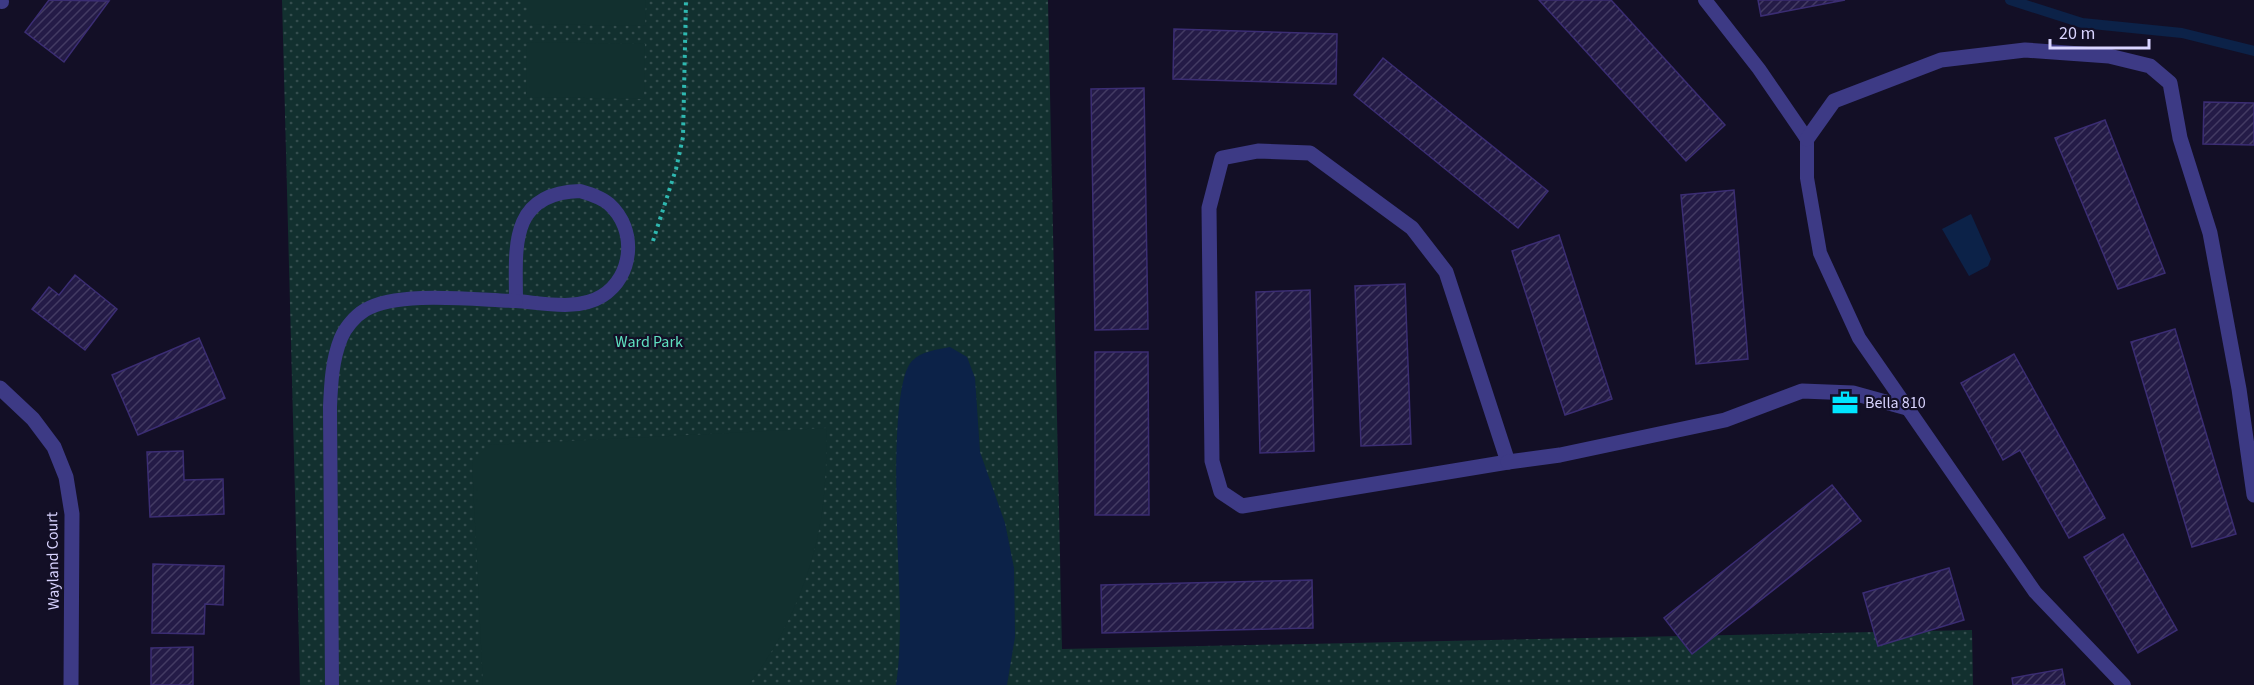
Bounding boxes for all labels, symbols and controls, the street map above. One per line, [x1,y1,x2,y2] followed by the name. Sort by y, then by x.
[2050,12,2149,50] scale bar
[2059,21,2095,46] text: 20 m
[615,331,683,353] park label: Ward Park
[1830,388,1860,418] office icon: Bella 810
[1865,392,1926,414] place label: Bella 810
[41,511,65,610] street label: Wayland Court

